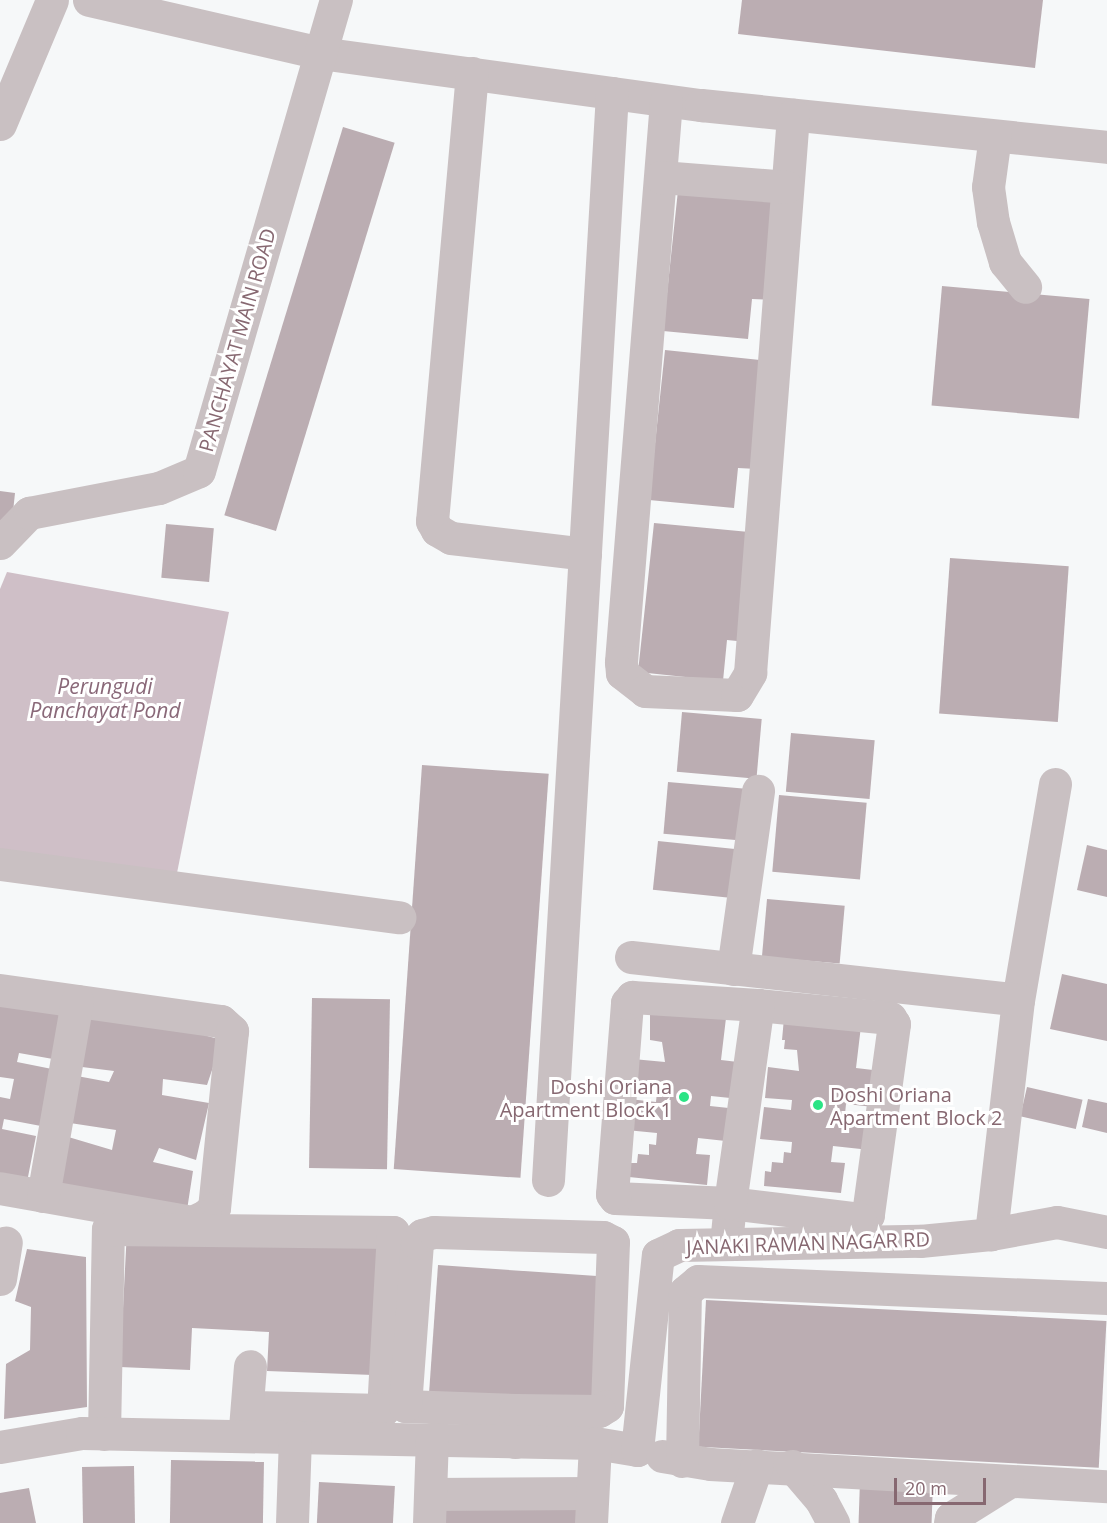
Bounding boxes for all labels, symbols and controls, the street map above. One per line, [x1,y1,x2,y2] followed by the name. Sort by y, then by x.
[194,226,280,454] street label: PANCHAYAT MAIN ROAD
[29,673,181,723] water label: Perungudi Panchayat Pond
[500,1074,672,1121] place label: Doshi Oriana Apartment Block 1
[830,1082,1002,1129] place label: Doshi Oriana Apartment Block 2
[677,1090,691,1104] marker: Doshi Oriana Apartment Block 1
[811,1098,825,1112] marker: Doshi Oriana Apartment Block 2
[686,1227,930,1259] street label: JANAKI RAMAN NAGAR RD
[897,1466,988,1504] scale bar
[905,1476,947,1500] text: 20 m

